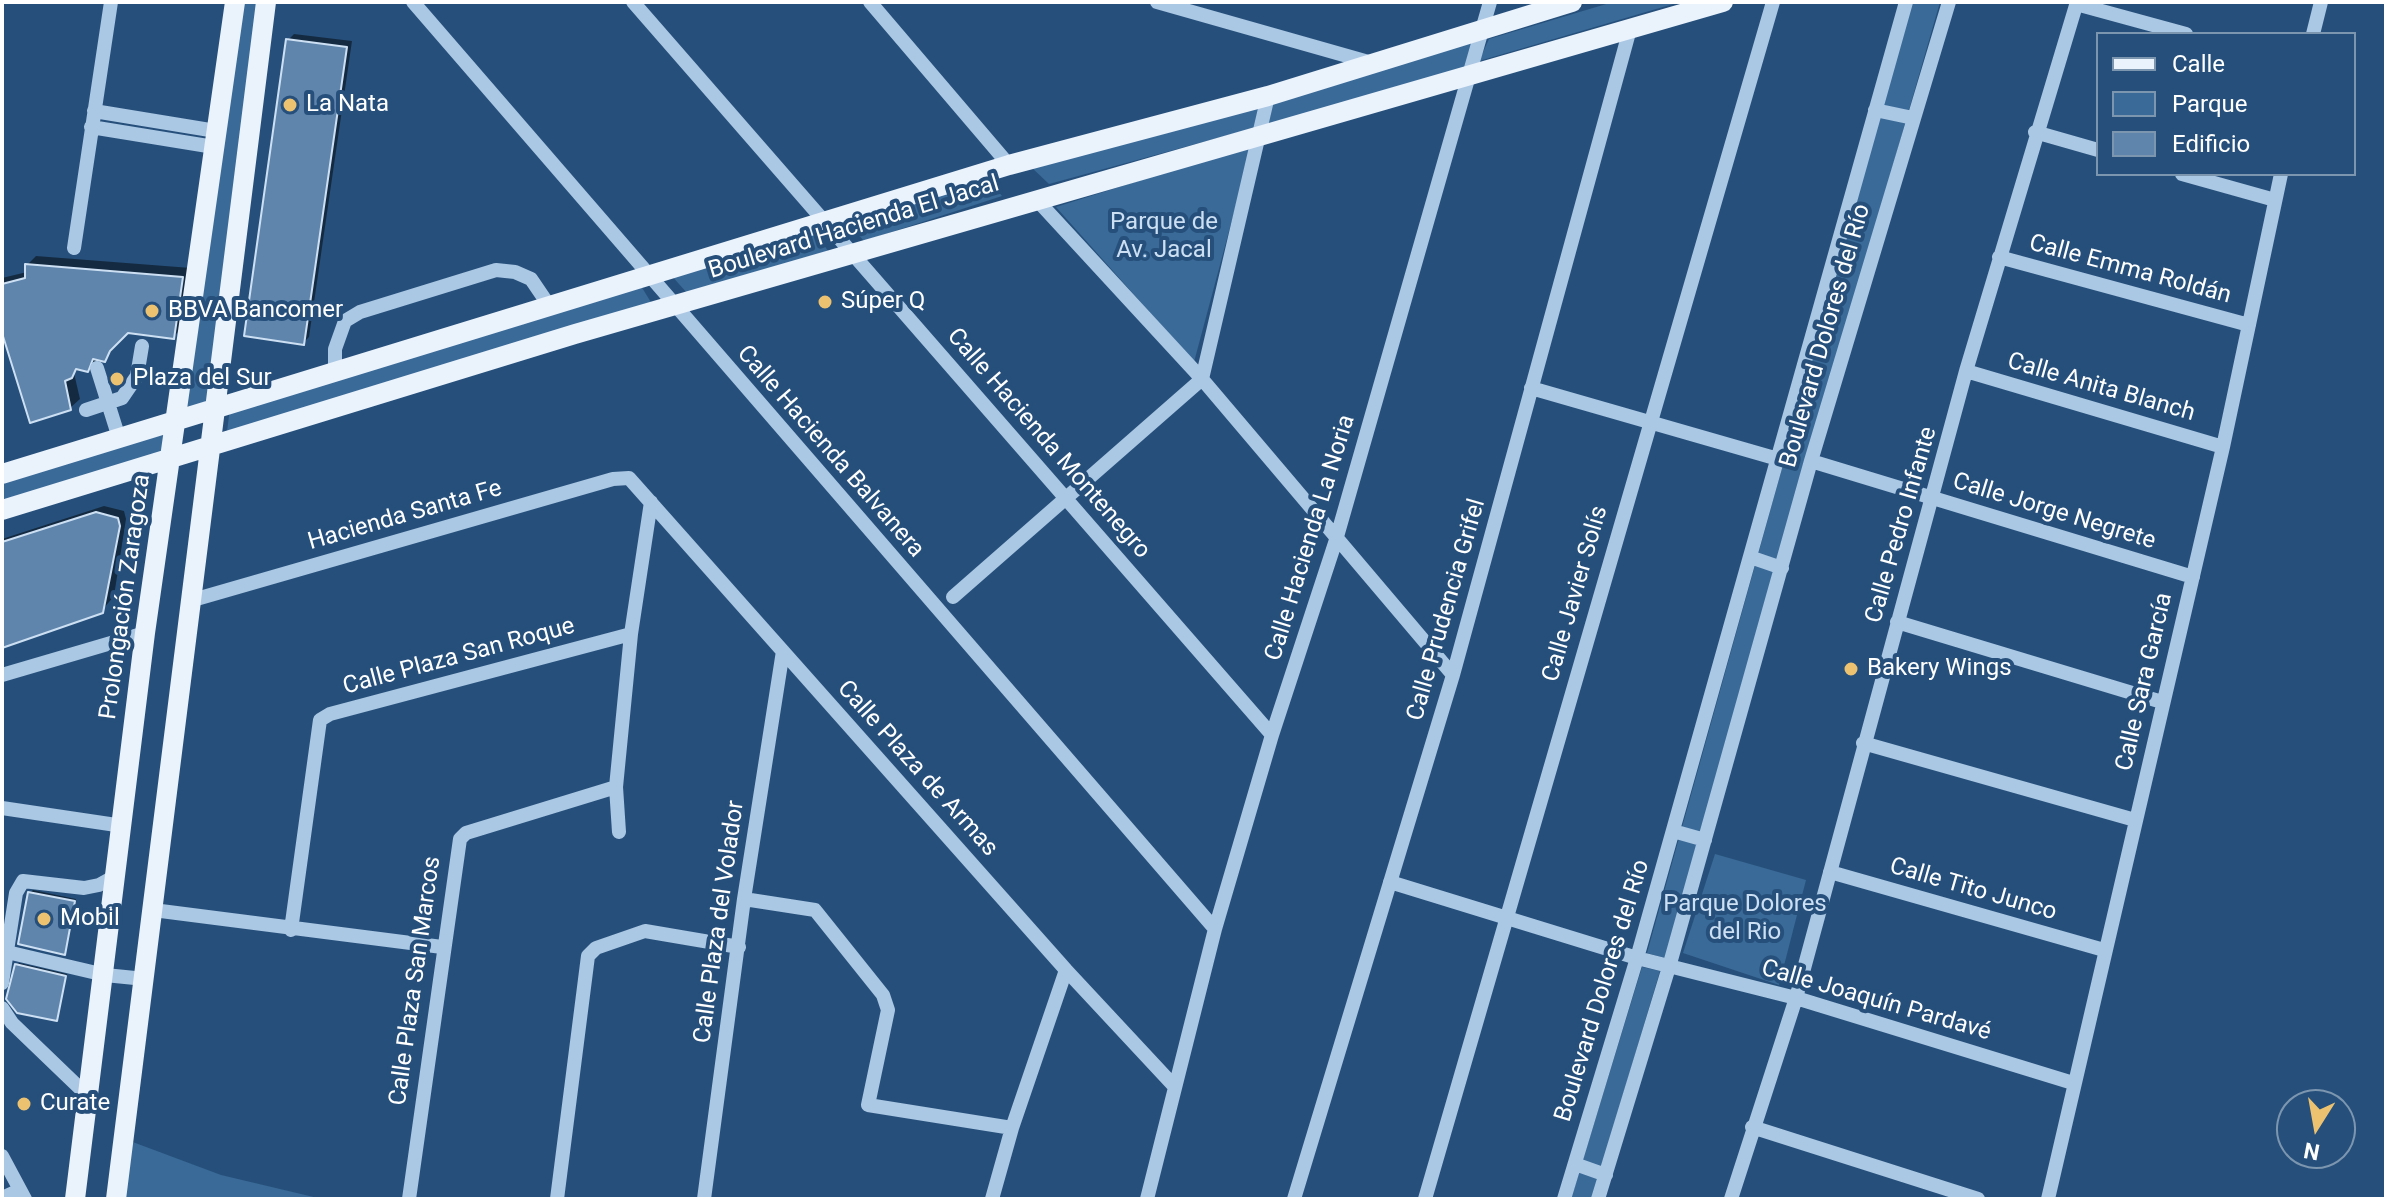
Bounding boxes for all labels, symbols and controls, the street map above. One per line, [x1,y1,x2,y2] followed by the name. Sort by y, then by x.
[2096,32,2356,176] legend
[2172,50,2225,78] text: Calle
[2172,90,2248,118] text: Parque
[306,91,389,119] place label: La Nata
[281,96,299,114] marker: La Nata
[2172,130,2250,158] text: Edificio
[705,170,1003,286] street label: Boulevard Hacienda El Jacal
[1775,201,1877,471] street label: Boulevard Dolores del Río
[1110,209,1218,265] park label: Parque de Av. Jacal
[2026,229,2234,311] street label: Calle Emma Roldán
[841,288,925,316] place label: Súper Q
[816,293,834,311] marker: Súper Q
[168,297,343,325] place label: BBVA Bancomer
[143,302,161,320] marker: BBVA Bancomer
[940,323,1156,565] street label: Calle Hacienda Montenegro
[730,340,930,564] street label: Calle Hacienda Balvanera
[2004,347,2198,429] street label: Calle Anita Blanch
[133,365,272,393] place label: Plaza del Sur
[108,370,126,388] marker: Plaza del Sur
[1260,411,1362,665] street label: Calle Hacienda La Noria
[1860,424,1944,626] street label: Calle Pedro Infante
[1949,467,2159,557] street label: Calle Jorge Negrete
[95,472,157,722] street label: Prolongación Zaragoza
[305,475,505,557] street label: Hacienda Santa Fe
[1402,496,1492,724] street label: Calle Prudencia Grifel
[1537,503,1615,685] street label: Calle Javier Solís
[2111,590,2179,774] street label: Calle Sara García
[340,612,578,702] street label: Calle Plaza San Roque
[1867,655,2012,683] place label: Bakery Wings
[1842,660,1860,678] marker: Bakery Wings
[831,675,1003,863] street label: Calle Plaza de Armas
[689,799,751,1045] street label: Calle Plaza del Volador
[1886,852,2060,928] street label: Calle Tito Junco
[384,855,448,1107] street label: Calle Plaza San Marcos
[1549,856,1657,1126] street label: Boulevard Dolores del Río
[1663,891,1827,947] park label: Parque Dolores del Rio
[60,905,120,933] place label: Mobil
[35,910,53,928] marker: Mobil
[1758,954,1994,1048] street label: Calle Joaquín Pardavé
[2276,1089,2356,1169] north arrow
[40,1090,110,1118] place label: Curate
[15,1095,33,1113] marker: Curate
[2302,1137,2322,1165] text: N

